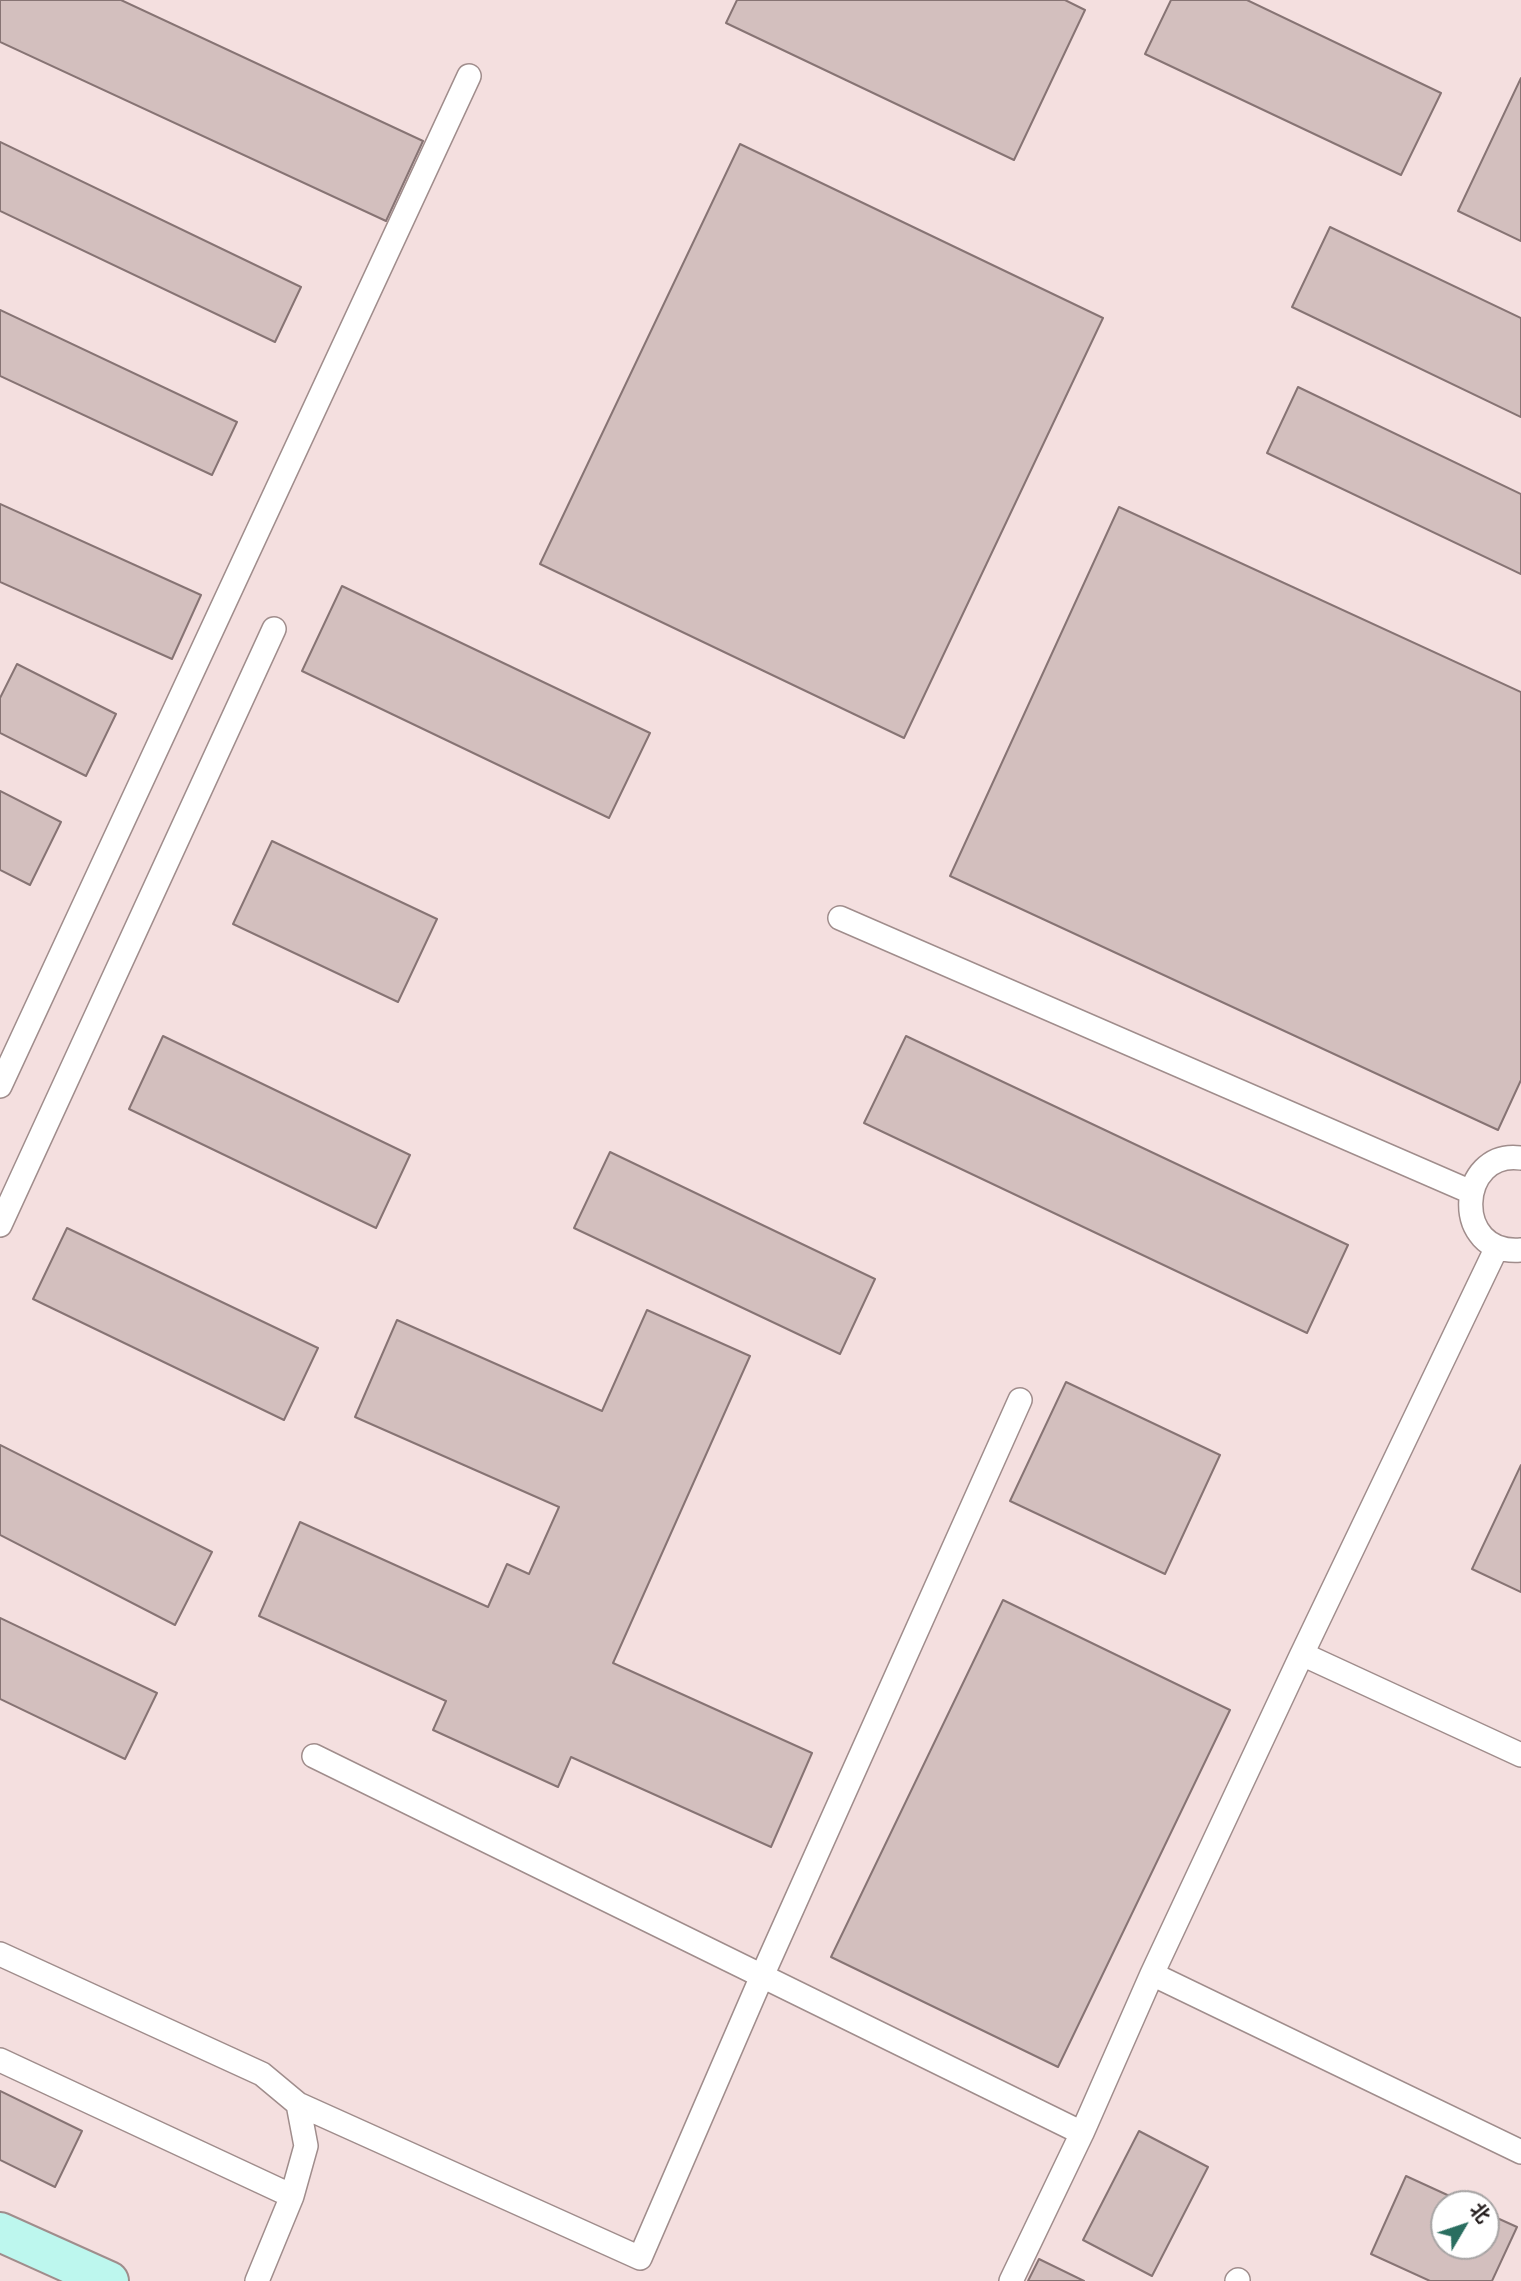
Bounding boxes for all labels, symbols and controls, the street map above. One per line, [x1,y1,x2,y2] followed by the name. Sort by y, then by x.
[1430,2190,1500,2260] north arrow
[1464,2197,1496,2229] text: 北

